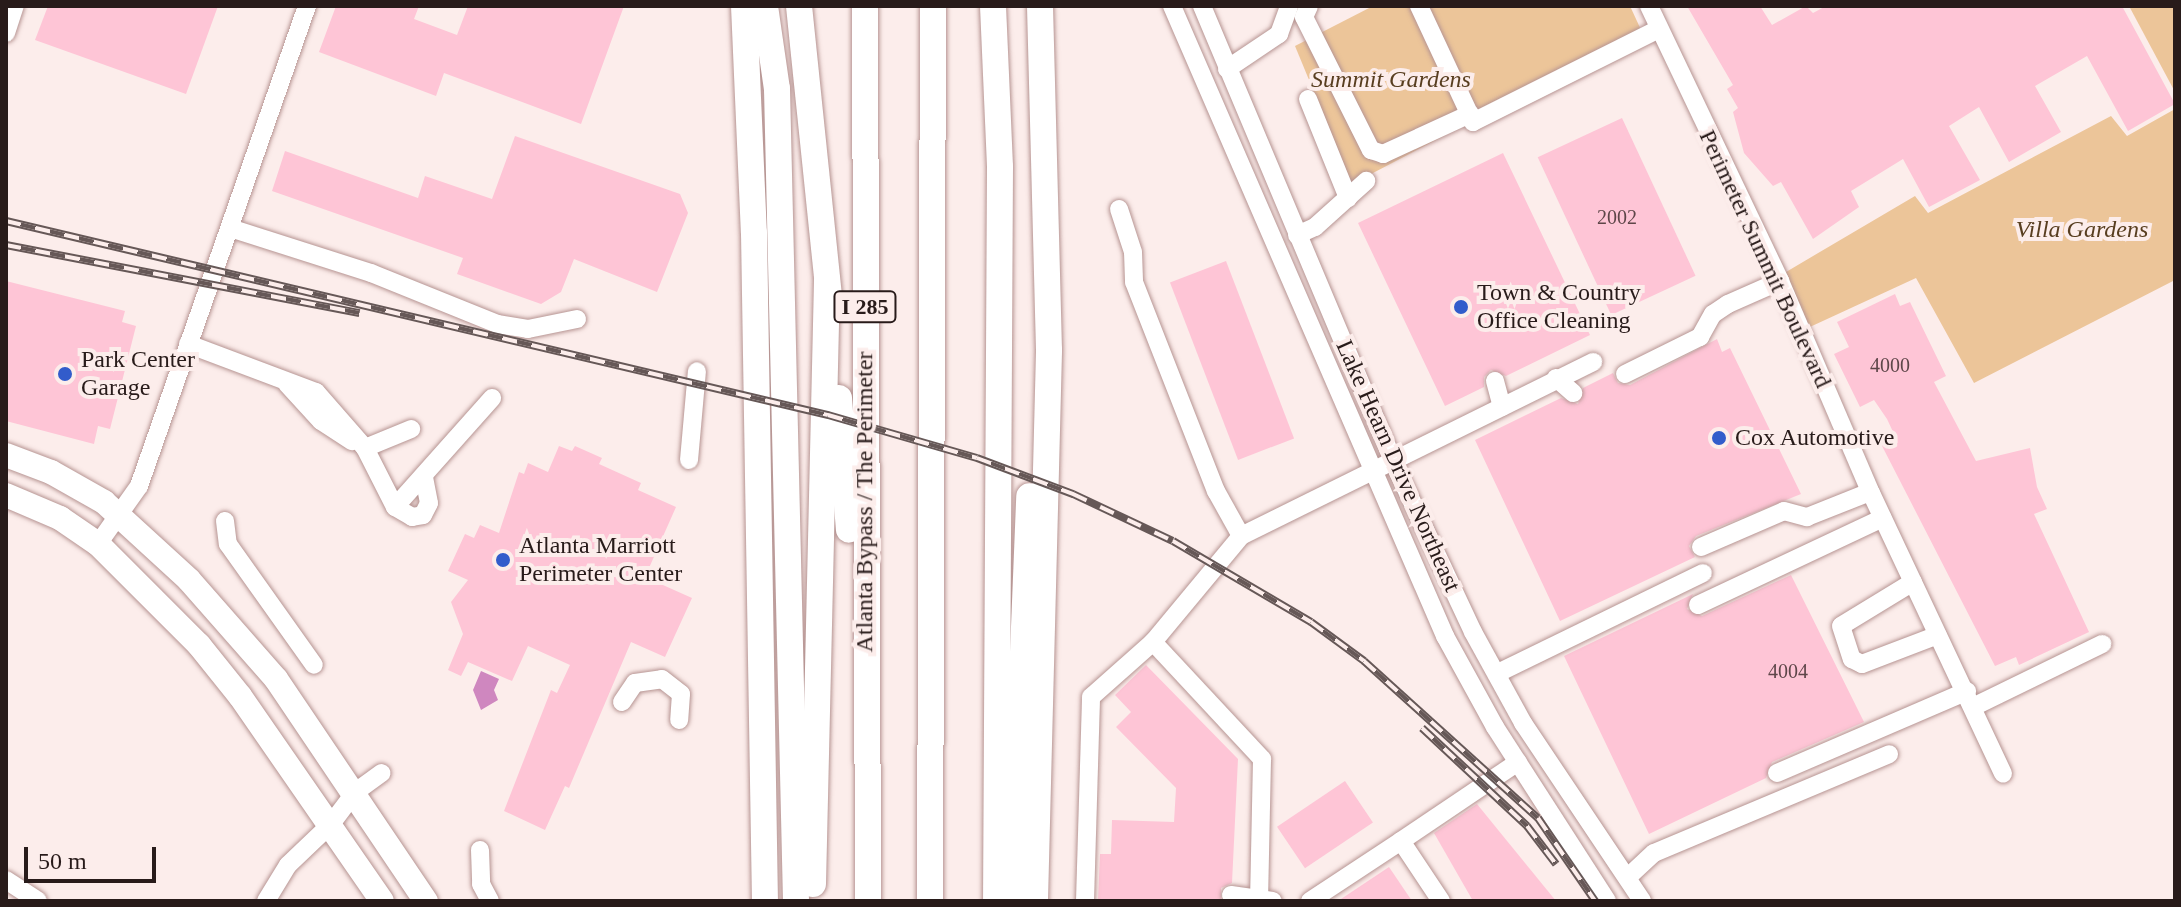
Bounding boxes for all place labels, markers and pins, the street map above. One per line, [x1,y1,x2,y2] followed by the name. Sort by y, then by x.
[1477,279,1641,335] place label: Town & Country Office Cleaning
[1452,298,1470,316] marker: Town & Country Office Cleaning
[81,346,195,402] place label: Park Center Garage
[56,365,74,383] marker: Park Center Garage
[1735,424,1896,452] place label: Cox Automotive
[1710,429,1728,447] marker: Cox Automotive
[519,532,682,588] place label: Atlanta Marriott Perimeter Center
[494,551,512,569] marker: Atlanta Marriott Perimeter Center

